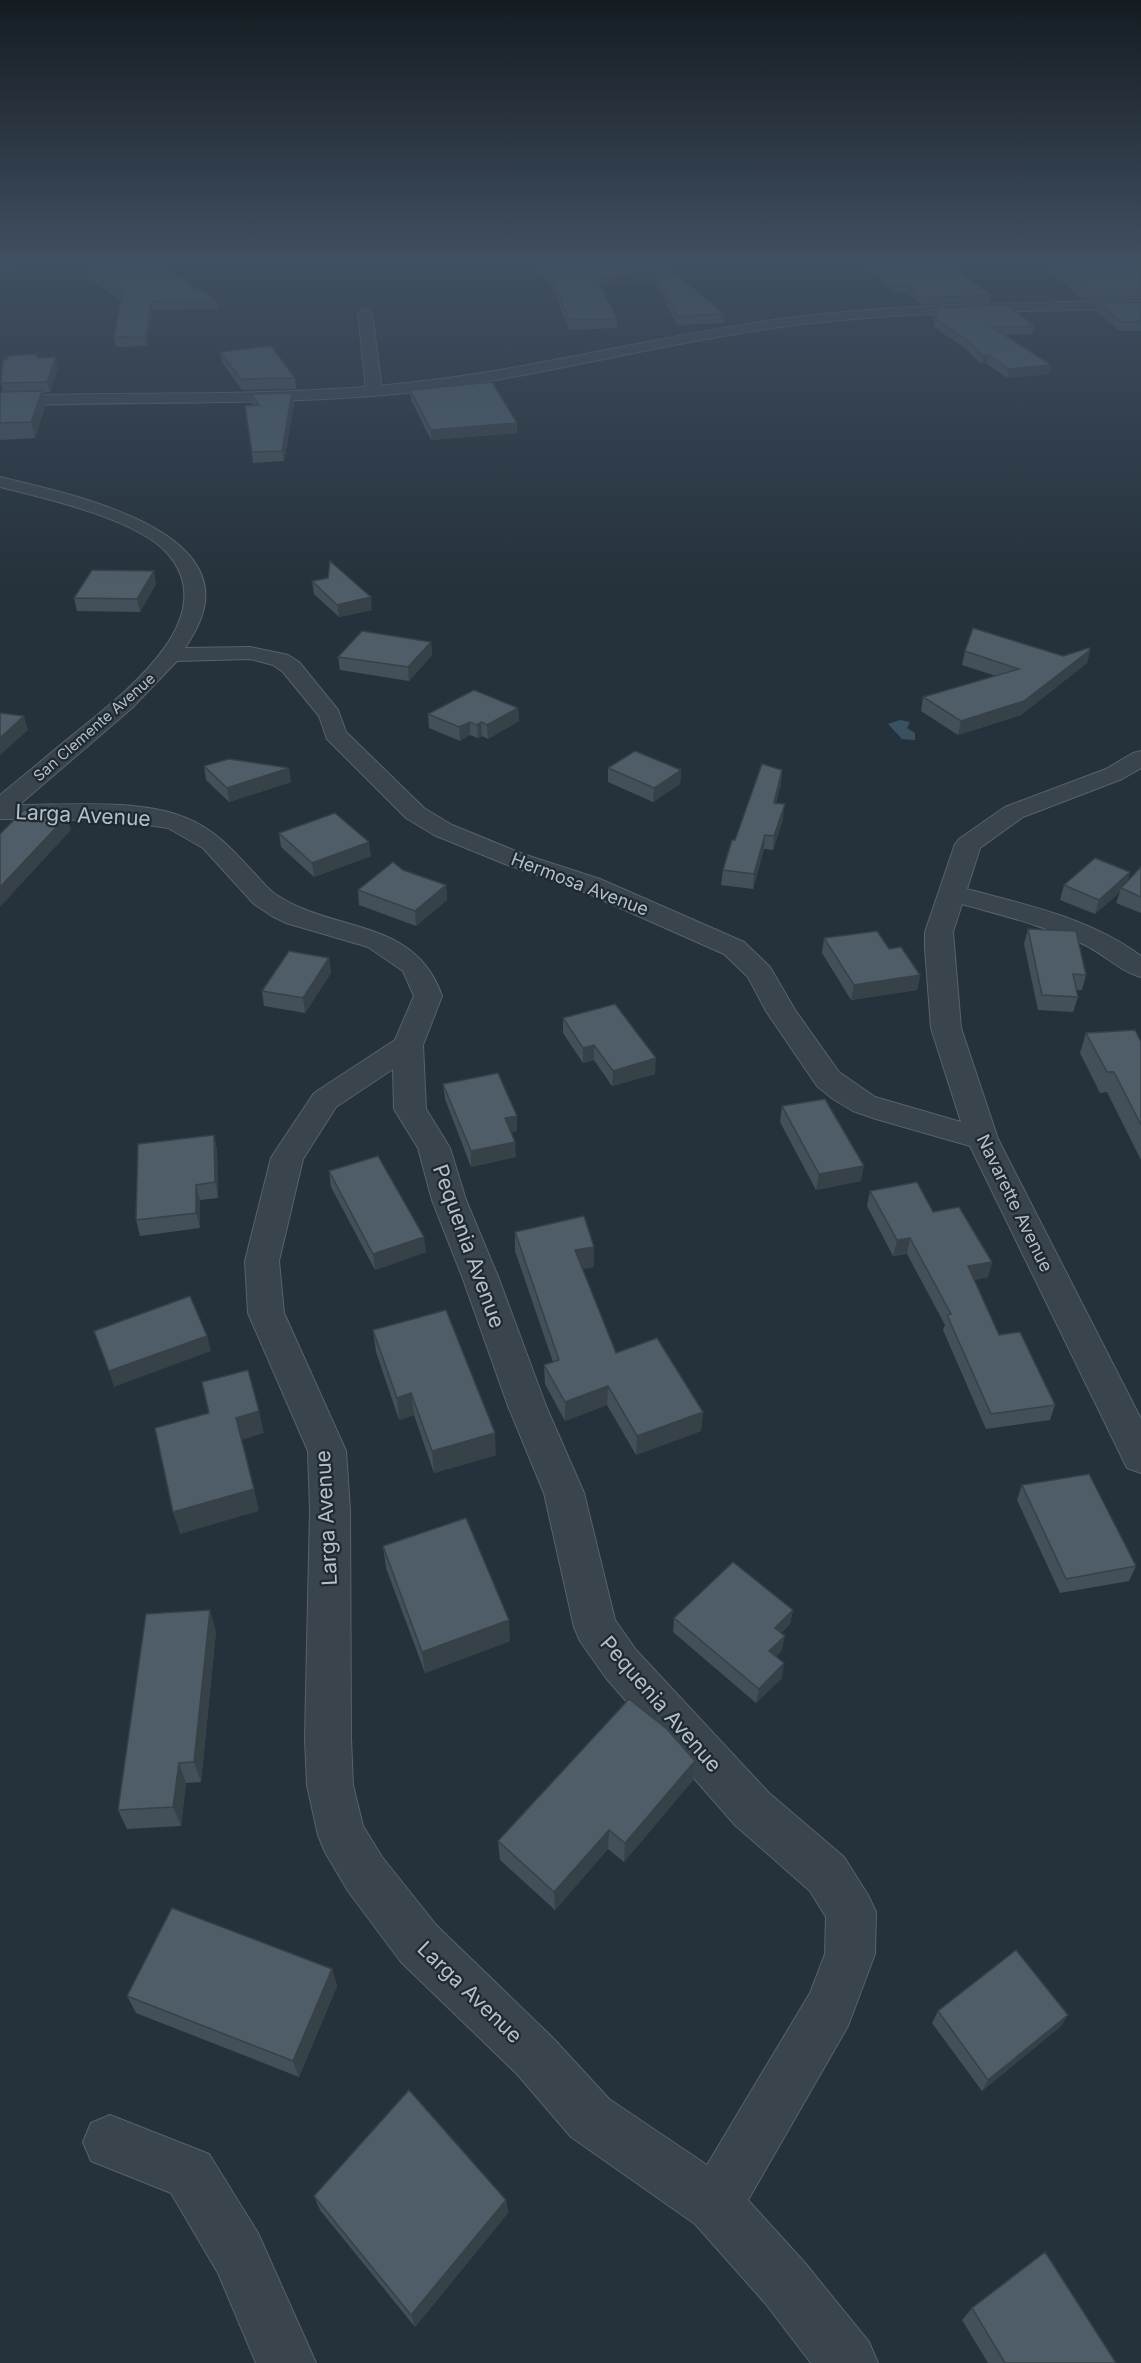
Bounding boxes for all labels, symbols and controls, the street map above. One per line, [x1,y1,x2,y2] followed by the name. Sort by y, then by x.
[29,669,159,785] street label: San Clemente Avenue
[15,799,151,831] street label: Larga Avenue
[508,848,652,920] street label: Hermosa Avenue
[973,1131,1057,1275] street label: Navarette Avenue
[428,1161,510,1331] street label: Pequenia Avenue
[310,1450,342,1586] street label: Larga Avenue
[595,1631,727,1777] street label: Pequenia Avenue
[413,1936,527,2048] street label: Larga Avenue

